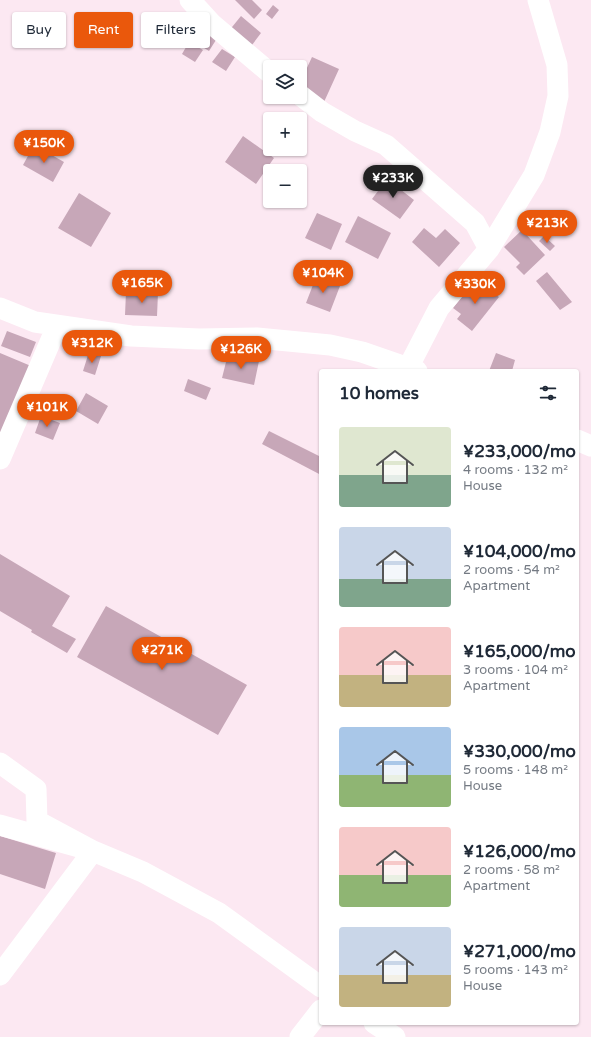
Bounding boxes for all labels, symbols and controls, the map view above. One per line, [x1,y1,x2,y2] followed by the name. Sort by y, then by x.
[12,12,66,48] chip: Buy
[74,12,133,48] chip: Rent
[141,12,210,48] chip: Filters
[263,60,307,208] map controls
[263,60,307,104] button: layers
[263,112,307,156] button: +
[16,130,72,164] pin: ¥150K
[23,135,65,151] text: ¥150K
[263,164,307,208] button: −
[365,165,421,199] pin: ¥233K
[372,170,414,186] text: ¥233K
[519,210,575,244] pin: ¥213K
[526,215,568,231] text: ¥213K
[295,260,351,294] pin: ¥104K
[302,265,344,281] text: ¥104K
[114,270,170,304] pin: ¥165K
[447,271,503,305] pin: ¥330K
[121,275,163,291] text: ¥165K
[454,276,496,292] text: ¥330K
[64,330,120,364] pin: ¥312K
[71,335,113,351] text: ¥312K
[213,336,269,370] pin: ¥126K
[220,341,262,357] text: ¥126K
[537,382,559,404] icon: filters
[339,383,419,404] text: 10 homes
[19,394,75,428] pin: ¥101K
[26,399,68,415] text: ¥101K
[463,441,576,462] text: ¥233,000/mo
[371,443,419,491] icon: home
[463,462,568,478] text: 4 rooms · 132 m²
[463,478,502,494] text: House
[463,541,576,562] text: ¥104,000/mo
[371,543,419,591] icon: home
[463,562,560,578] text: 2 rooms · 54 m²
[463,578,530,594] text: Apartment
[134,637,190,671] pin: ¥271K
[463,641,576,662] text: ¥165,000/mo
[141,642,183,658] text: ¥271K
[371,643,419,691] icon: home
[463,662,568,678] text: 3 rooms · 104 m²
[463,678,530,694] text: Apartment
[463,741,576,762] text: ¥330,000/mo
[371,743,419,791] icon: home
[463,762,568,778] text: 5 rooms · 148 m²
[463,778,502,794] text: House
[463,841,576,862] text: ¥126,000/mo
[371,843,419,891] icon: home
[463,862,560,878] text: 2 rooms · 58 m²
[463,878,530,894] text: Apartment
[463,941,576,962] text: ¥271,000/mo
[371,943,419,991] icon: home
[463,962,568,978] text: 5 rooms · 143 m²
[463,978,502,994] text: House

